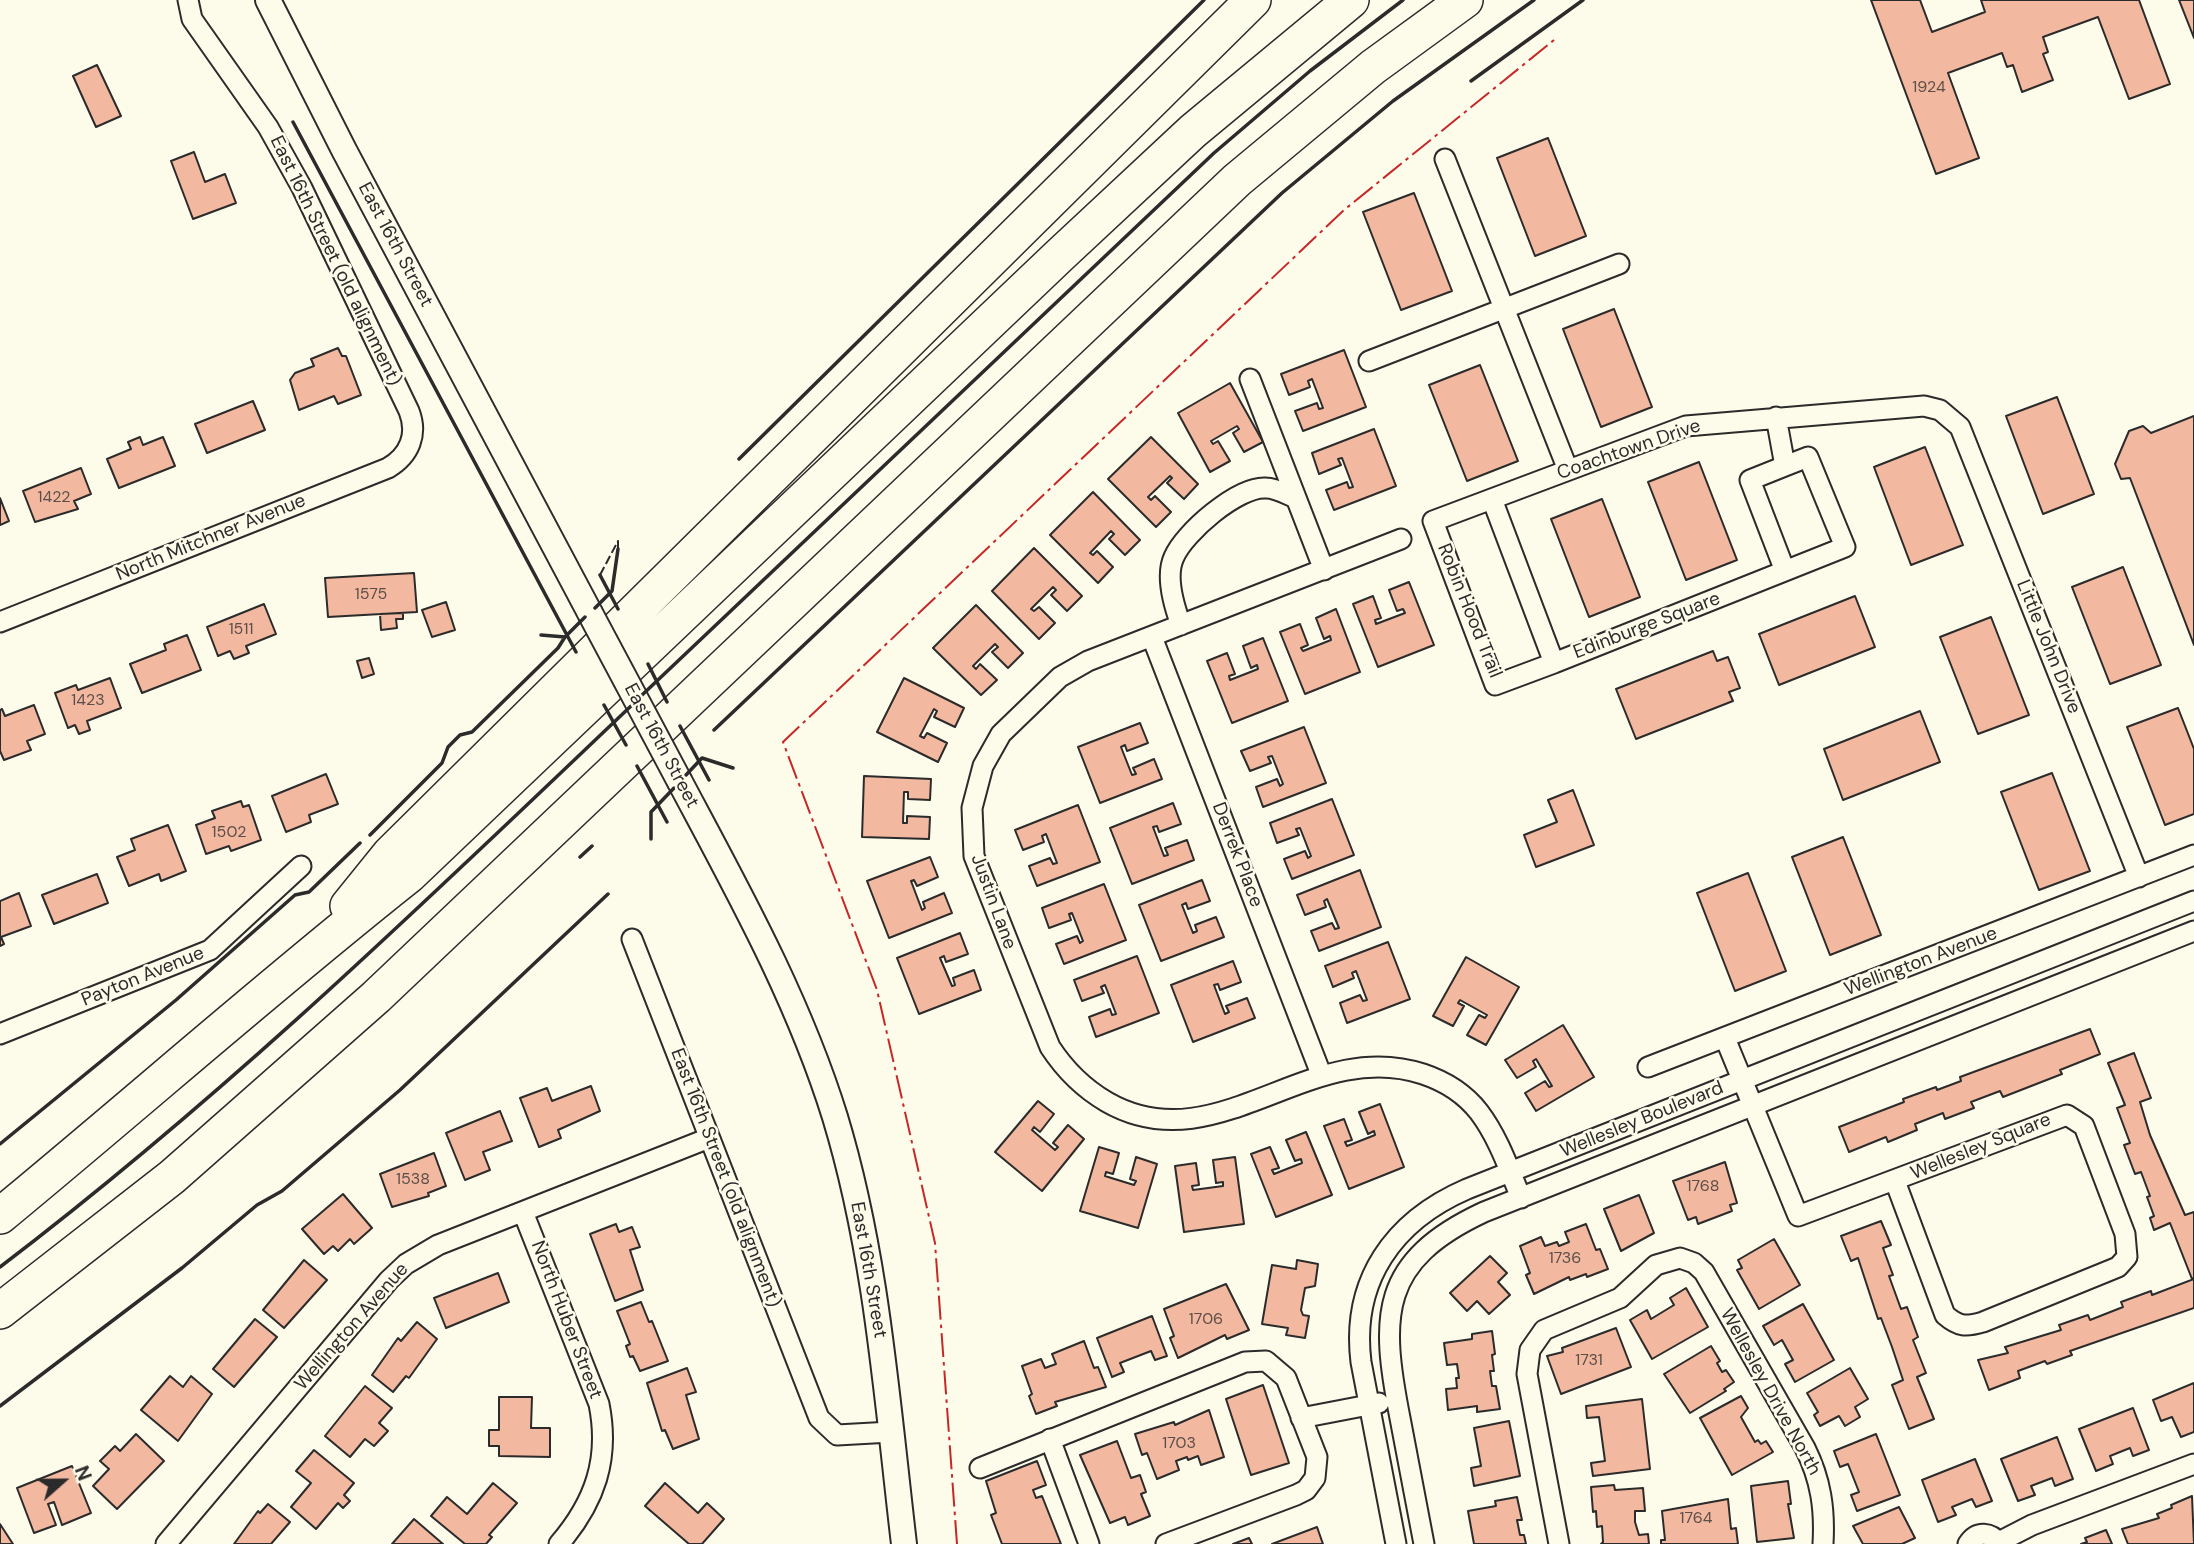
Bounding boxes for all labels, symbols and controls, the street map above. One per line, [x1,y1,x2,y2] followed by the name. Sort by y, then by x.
[1912,78,1946,98] house number: 1924
[264,132,406,390] street label: East 16th Street (old alignment)
[353,179,437,311] street label: East 16th Street
[1554,415,1704,485] street label: Coachtown Drive
[37,488,71,508] house number: 1422
[113,489,309,587] street label: North Mitchner Avenue
[1432,541,1506,681] street label: Robin Hood Trail
[2011,577,2085,717] street label: Little John Drive
[355,585,387,605] house number: 1575
[1570,588,1724,664] street label: Edinburge Square
[229,620,253,640] house number: 1511
[619,680,703,812] street label: East 16th Street
[71,691,105,711] house number: 1423
[1207,799,1267,911] street label: Derrek Place
[212,823,246,843] house number: 1502
[965,851,1021,953] street label: Justin Lane
[1841,922,2001,1002] street label: Wellington Avenue
[78,942,208,1012] street label: Payton Avenue
[665,1045,785,1311] street label: East 16th Street (old alignment)
[1557,1077,1727,1163] street label: Wellesley Boulevard
[1908,1109,2054,1185] street label: Wellesley Square
[396,1170,430,1190] house number: 1538
[1687,1177,1719,1197] house number: 1768
[845,1200,891,1340] street label: East 16th Street
[525,1238,607,1402] street label: North Huber Street
[1549,1249,1581,1269] house number: 1736
[290,1258,414,1396] street label: Wellington Avenue
[1715,1305,1825,1479] street label: Wellesley Drive North
[1189,1310,1223,1330] house number: 1706
[1575,1351,1603,1371] house number: 1731
[1162,1434,1196,1454] house number: 1703
[28,1446,98,1516] north arrow
[69,1462,97,1484] text: N
[1680,1509,1712,1529] house number: 1764

